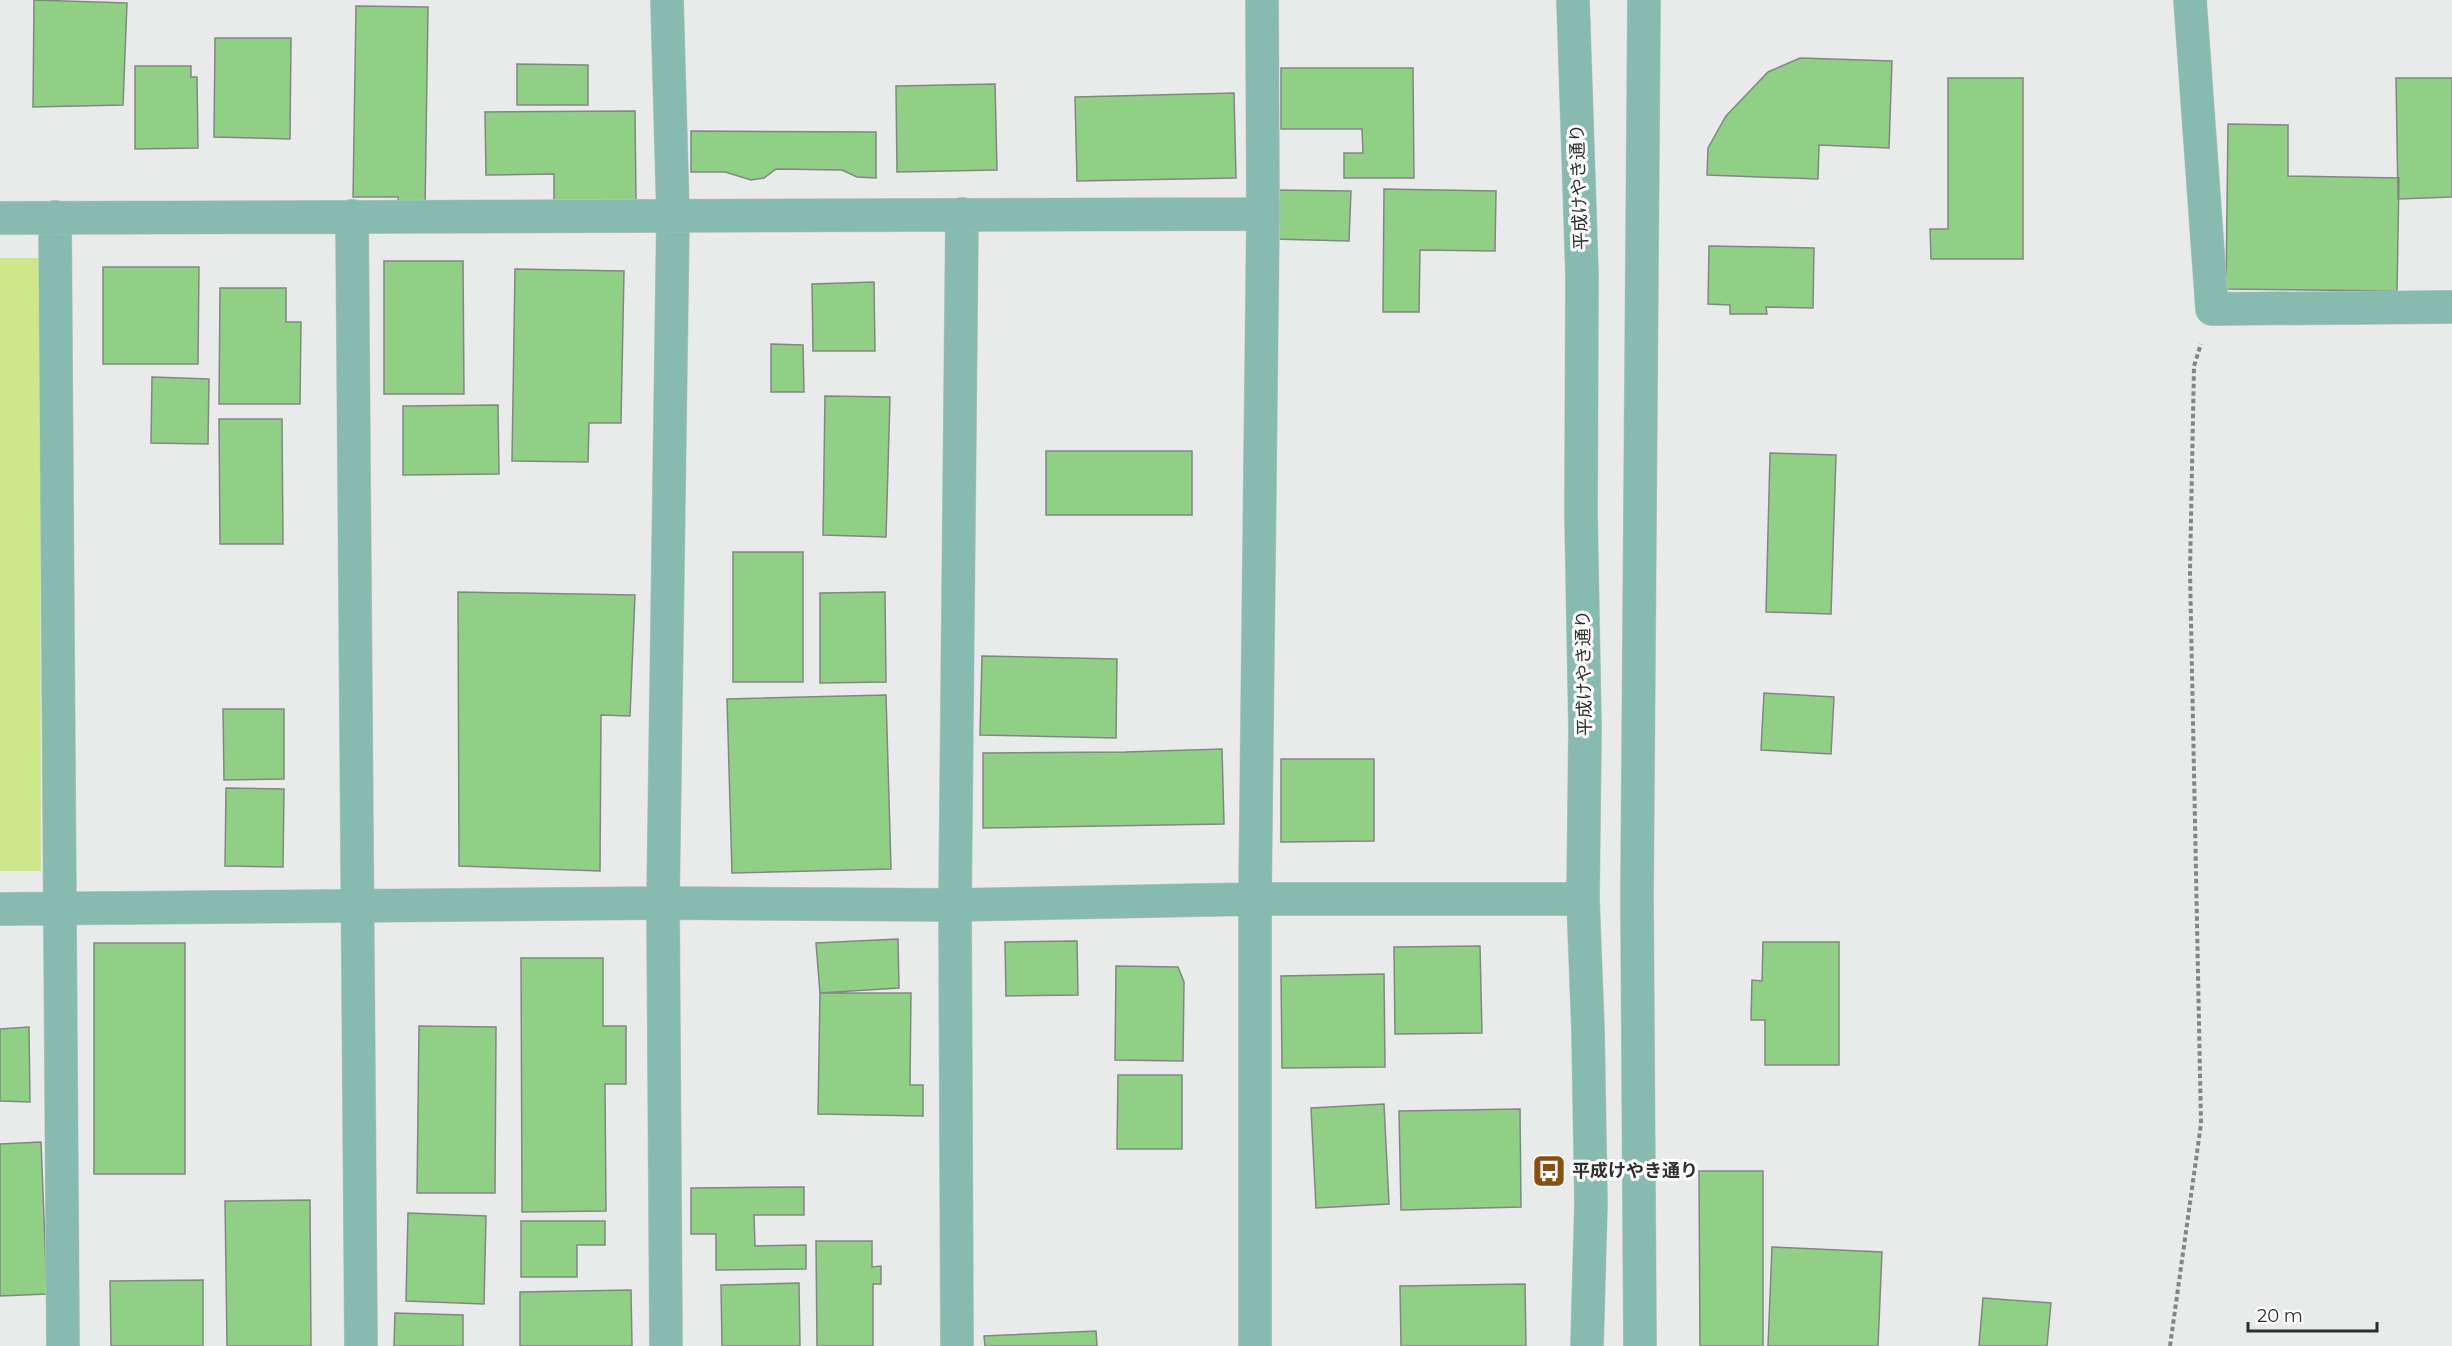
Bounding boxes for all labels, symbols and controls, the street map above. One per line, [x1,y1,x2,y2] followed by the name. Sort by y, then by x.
[1566,124,1592,250] street label: 平成けやき通り
[1572,610,1596,736] street label: 平成けやき通り
[1531,1153,1567,1189] bus stop icon: 平成けやき通り
[1572,1160,1698,1182] place label: 平成けやき通り
[2248,1295,2377,1333] scale bar
[2257,1305,2303,1327] text: 20 m

